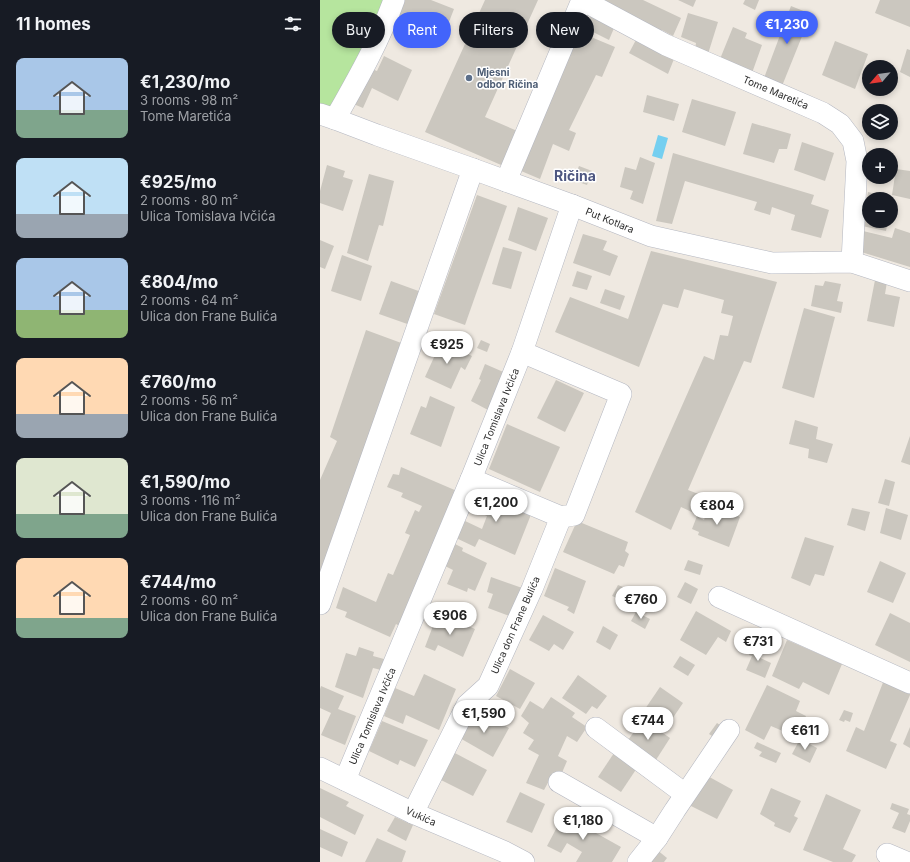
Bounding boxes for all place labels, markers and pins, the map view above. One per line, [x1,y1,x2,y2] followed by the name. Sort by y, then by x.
[754,11,820,45] pin: €1,230
[477,66,538,90] place label: Mjesni odbor Ričina
[464,73,474,83] marker: Mjesni odbor Ričina
[423,331,471,365] pin: €925
[463,489,529,523] pin: €1,200
[693,492,741,526] pin: €804
[617,586,665,620] pin: €760
[426,602,474,636] pin: €906
[734,628,782,662] pin: €731
[451,700,517,734] pin: €1,590
[624,707,672,741] pin: €744
[781,717,829,751] pin: €611
[550,807,616,841] pin: €1,180

